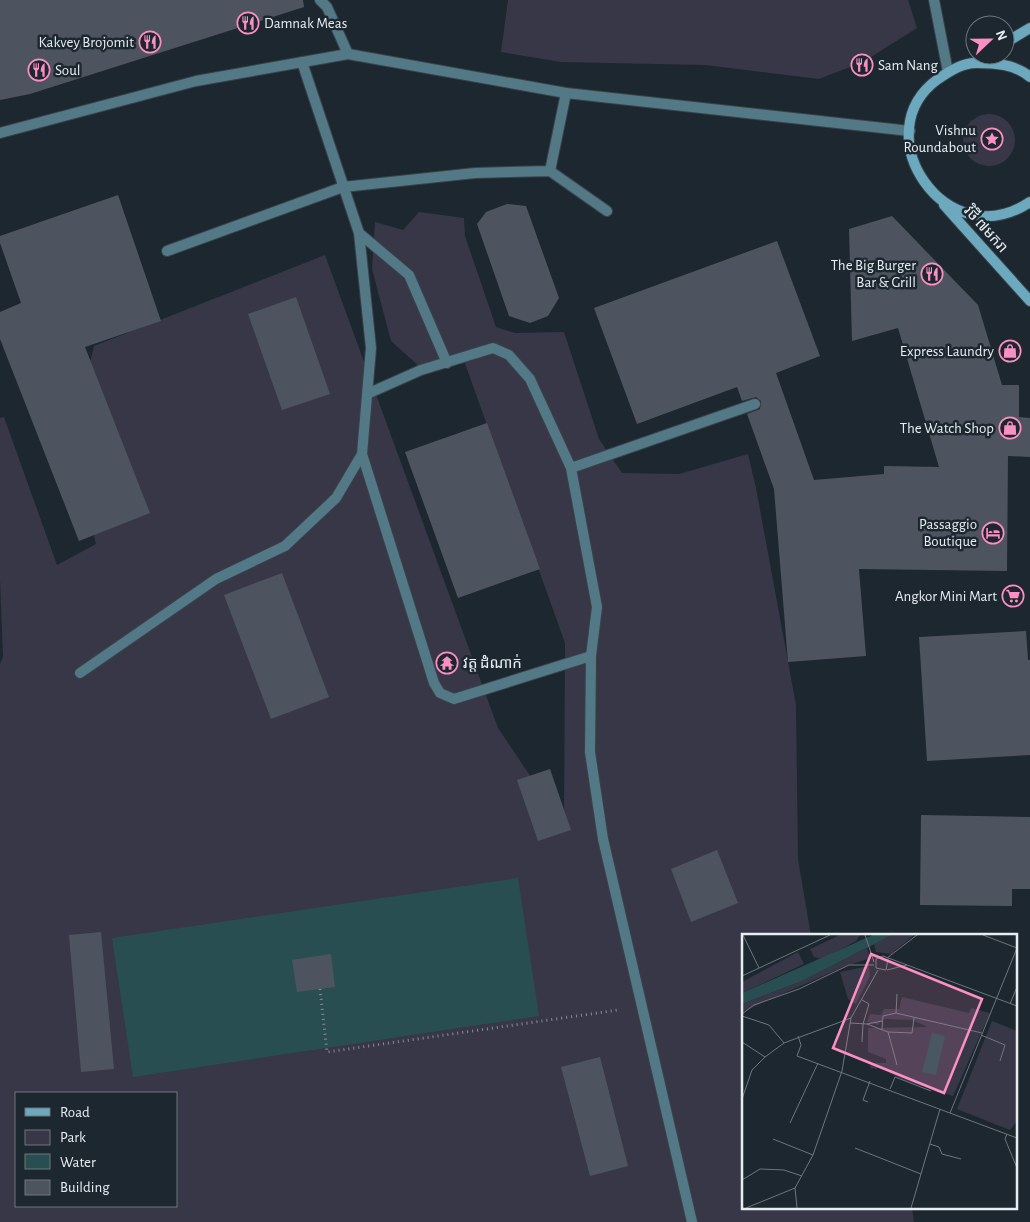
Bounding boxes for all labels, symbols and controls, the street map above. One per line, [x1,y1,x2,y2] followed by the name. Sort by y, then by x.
[236,11,260,35] restaurant icon: Damnak Meas
[965,15,1015,65] north arrow
[264,16,347,31] place label: Damnak Meas
[993,28,1009,43] text: N
[138,30,162,54] restaurant icon: Kakvey Brojomit
[39,35,134,50] place label: Kakvey Brojomit
[850,53,874,77] restaurant icon: Sam Nang
[27,58,51,82] restaurant icon: Soul
[878,58,939,73] place label: Sam Nang
[55,63,81,78] place label: Soul
[903,123,976,155] place label: Vishnu Roundabout
[980,127,1004,151] place icon: Vishnu Roundabout
[961,201,1012,255] street label: វិថី ៧មករា
[831,258,916,290] place label: The Big Burger Bar & Grill
[920,262,944,286] restaurant icon: The Big Burger Bar & Grill
[998,339,1022,363] shop icon: Express Laundry
[900,344,995,359] place label: Express Laundry
[998,416,1022,440] shop icon: The Watch Shop
[900,421,994,436] place label: The Watch Shop
[919,517,977,549] place label: Passaggio Boutique
[981,521,1005,545] hotel icon: Passaggio Boutique
[1001,584,1025,608] supermarket icon: Angkor Mini Mart
[895,589,997,604] place label: Angkor Mini Mart
[435,651,459,675] temple icon: វត្ត ដំំណាក់
[463,654,522,672] place label: វត្ត ដំំណាក់
[742,934,1018,1210] inset map
[15,1092,178,1207] legend
[60,1105,90,1120] text: Road
[60,1130,86,1145] text: Park
[60,1155,96,1170] text: Water
[60,1180,110,1195] text: Building

